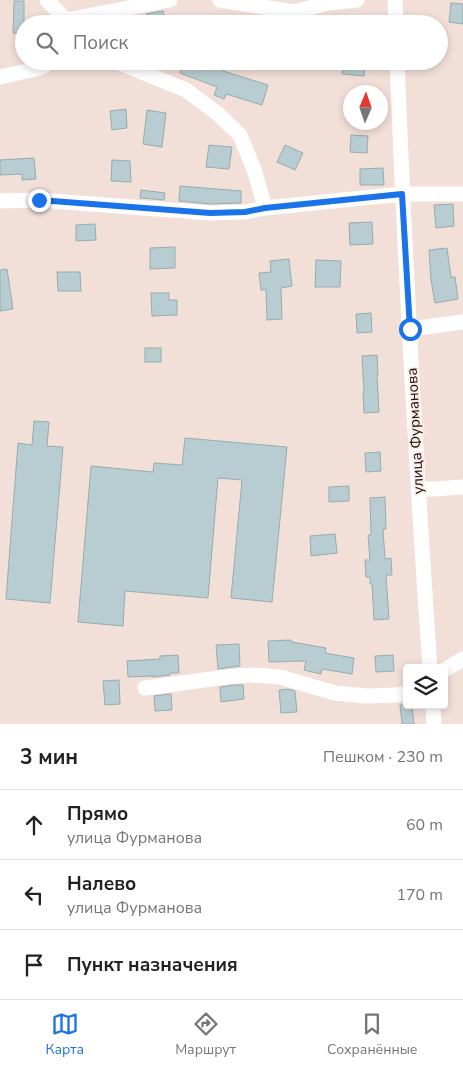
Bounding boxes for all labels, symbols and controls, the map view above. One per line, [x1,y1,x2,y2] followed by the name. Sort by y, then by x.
[15,15,448,70] search box
[33,29,61,57] icon: search
[73,30,128,56] text: Поиск
[343,85,388,130] north arrow
[28,189,51,212] route end
[399,318,422,341] route start
[402,367,428,495] street label: улица Фурманова
[403,664,448,709] map controls
[403,664,448,709] button: layers
[20,743,78,771] text: 3 мин
[323,746,443,768] text: Пешком · 230 m
[67,801,128,827] text: Прямо
[20,811,48,839] icon: ahead
[406,814,443,836] text: 60 m
[67,827,202,849] text: улица Фурманова
[67,871,136,897] text: Налево
[20,881,48,909] icon: left
[396,884,443,906] text: 170 m
[67,897,202,919] text: улица Фурманова
[20,951,48,979] icon: arrive
[67,952,238,978] text: Пункт назначения
[46,1010,84,1059] tab: Карта
[175,1010,236,1059] tab: Маршрут
[327,1010,417,1059] tab: Сохранённые

